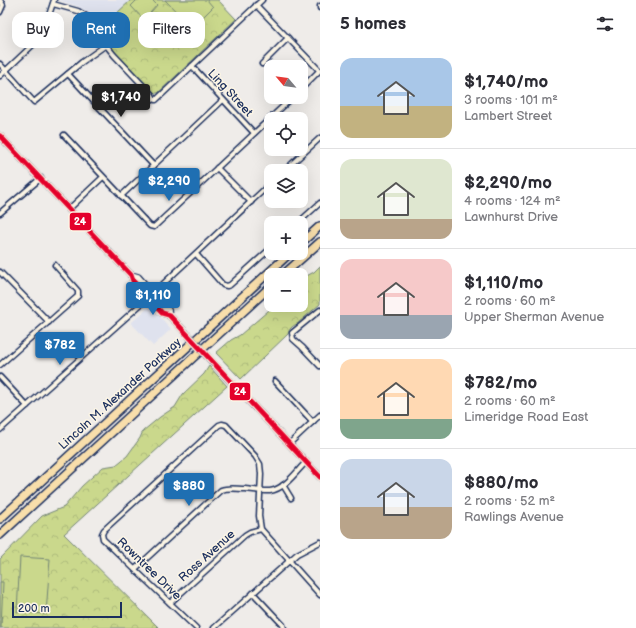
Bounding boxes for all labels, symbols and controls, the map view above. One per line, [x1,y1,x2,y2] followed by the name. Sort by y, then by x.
[12,12,64,48] chip: Buy
[72,12,130,48] chip: Rent
[138,12,205,48] chip: Filters
[594,13,616,35] icon: filters
[340,14,406,34] text: 5 homes
[264,60,308,104] north arrow
[264,60,308,312] map controls
[204,66,256,120] street label: Ling Street
[464,72,548,92] text: $1,740/mo
[372,74,420,122] icon: home
[88,84,154,118] pin: $1,740
[101,89,141,105] text: $1,740
[464,92,558,108] text: 3 rooms · 101 m²
[464,108,552,124] text: Lambert Street
[264,112,308,156] button: locate
[264,164,308,208] button: layers
[136,168,202,202] pin: $2,290
[148,173,190,189] text: $2,290
[464,173,552,193] text: $2,290/mo
[372,175,420,223] icon: home
[464,193,561,209] text: 4 rooms · 124 m²
[464,209,558,225] text: Lawnhurst Drive
[69,212,92,231] line badge: 24
[74,215,87,228] text: 24
[264,216,308,260] button: +
[264,268,308,312] button: −
[464,273,543,293] text: $1,110/mo
[372,275,420,323] icon: home
[120,282,186,316] pin: $1,110
[135,287,171,303] text: $1,110
[464,293,556,309] text: 2 rooms · 60 m²
[464,309,604,325] text: Upper Sherman Avenue
[36,332,84,366] pin: $782
[56,335,185,453] street label: Lincoln M. Alexander Parkway
[44,337,76,353] text: $782
[464,373,537,393] text: $782/mo
[372,375,420,423] icon: home
[229,382,251,401] line badge: 24
[234,385,247,398] text: 24
[464,393,556,409] text: 2 rooms · 60 m²
[464,409,588,425] text: Limeridge Road East
[165,473,213,507] pin: $880
[464,473,538,493] text: $880/mo
[372,475,420,523] icon: home
[173,478,205,494] text: $880
[464,493,555,509] text: 2 rooms · 52 m²
[464,509,564,525] text: Rawlings Avenue
[176,527,238,585] street label: Ross Avenue
[114,535,184,603] street label: Rowntree Drive
[12,600,122,619] scale bar
[18,602,50,615] text: 200 m

